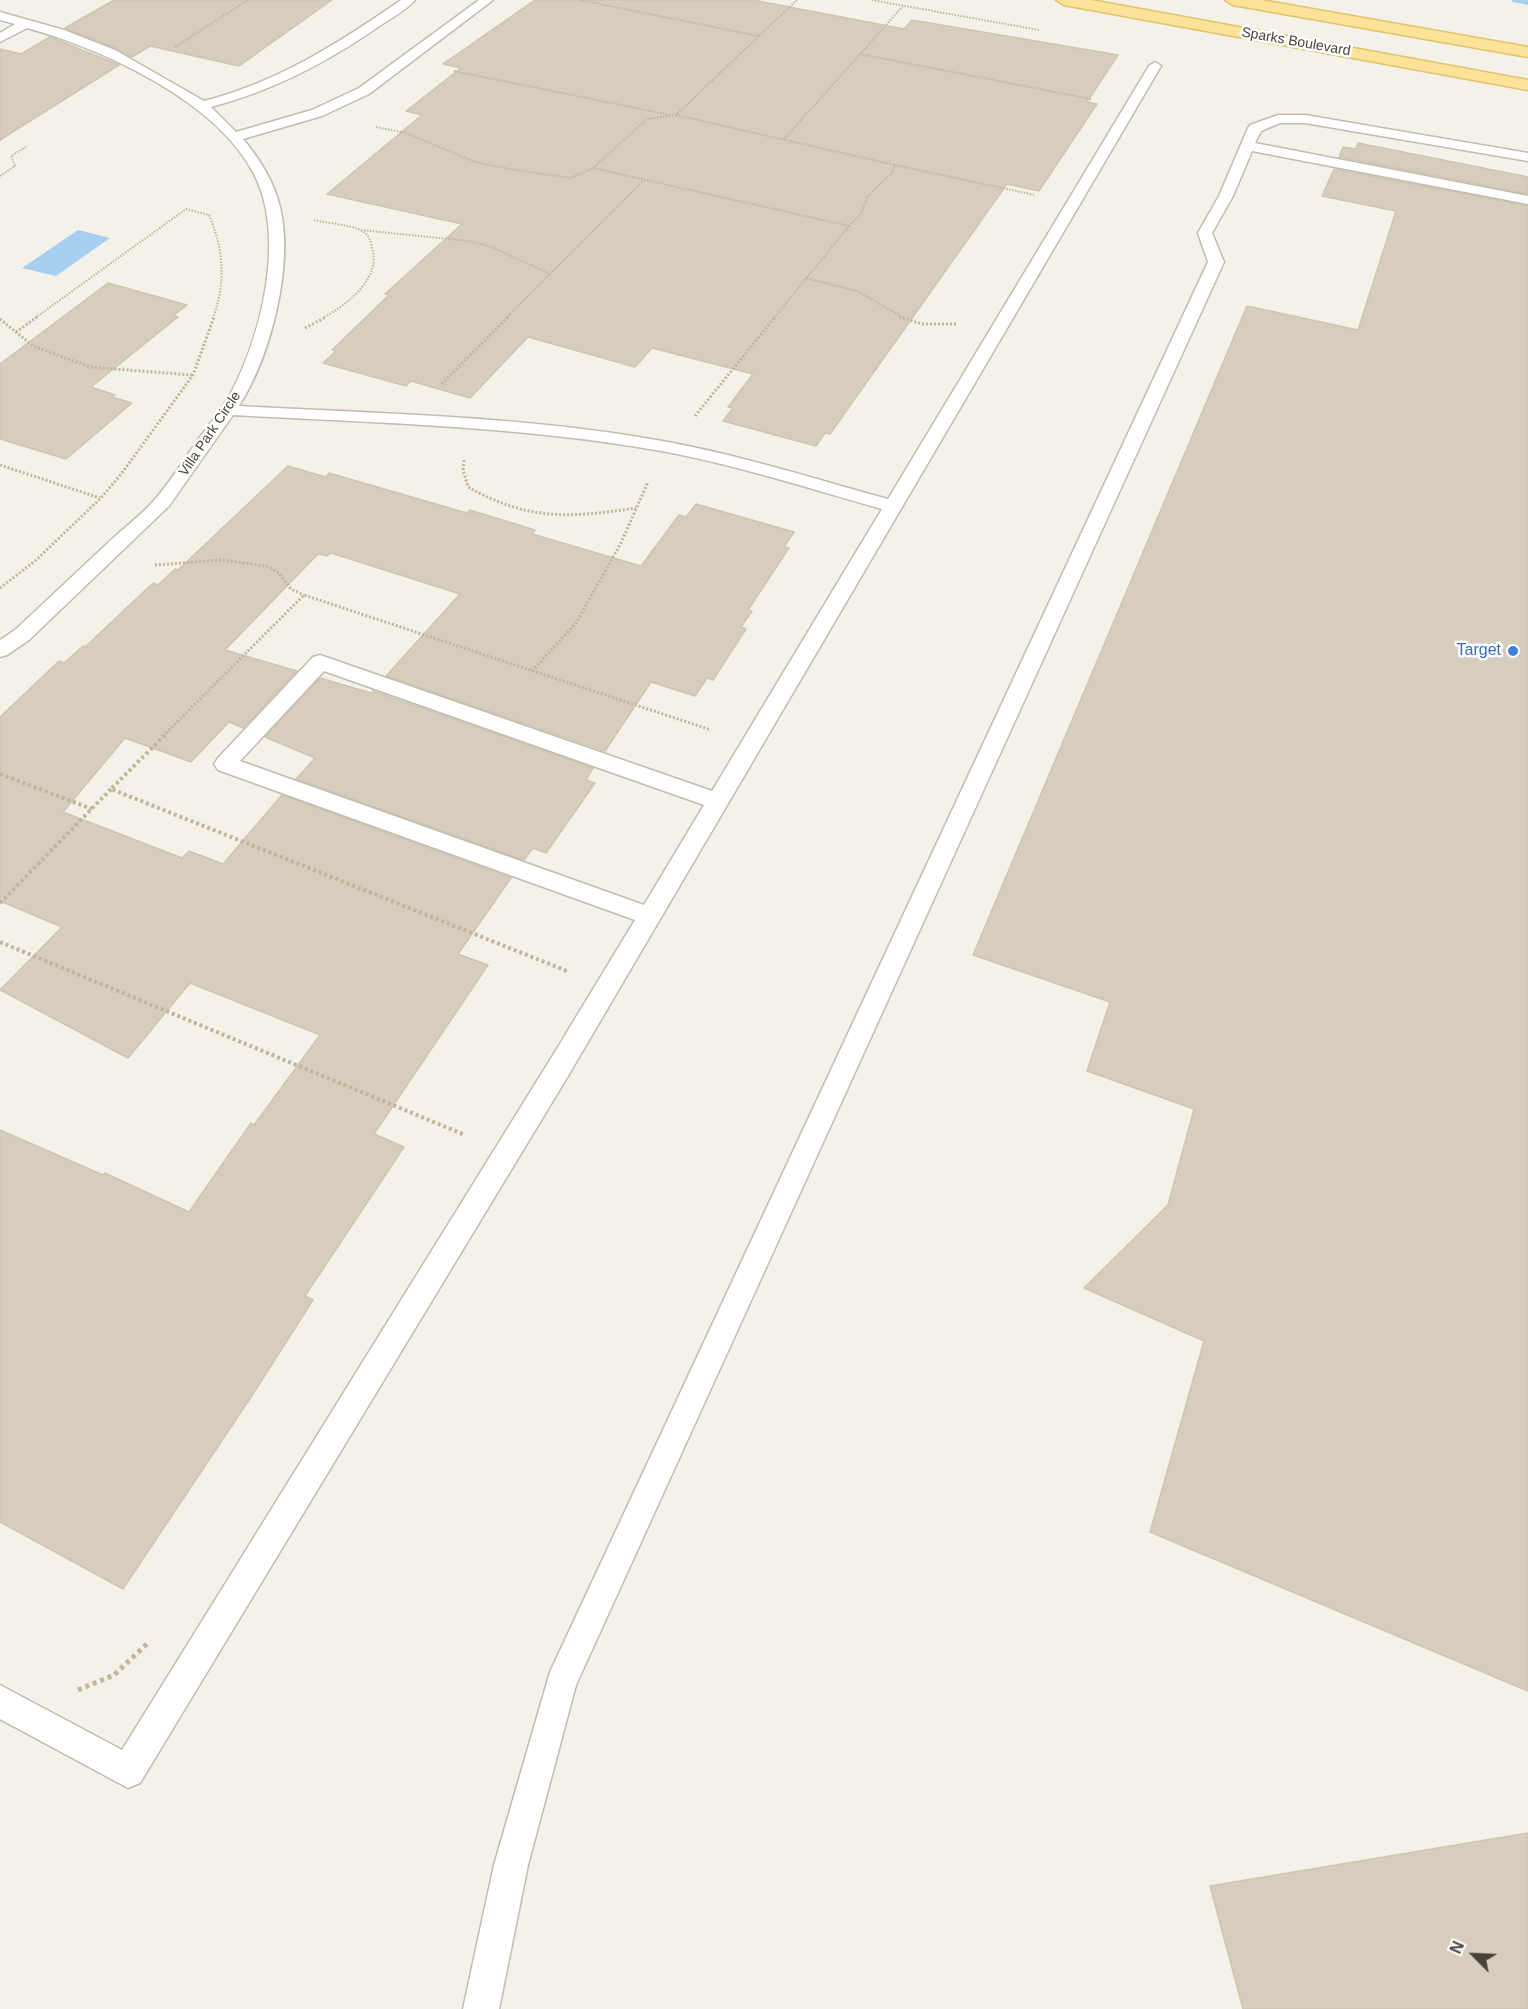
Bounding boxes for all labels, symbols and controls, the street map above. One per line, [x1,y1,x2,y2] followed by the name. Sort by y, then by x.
[1240,24,1352,60] street label: Sparks Boulevard
[175,388,245,480] street label: Villa Park Circle
[1457,641,1501,661] place label: Target
[1506,644,1520,658] marker: Target
[1444,1925,1504,1985] north arrow
[1447,1939,1467,1956] text: N

